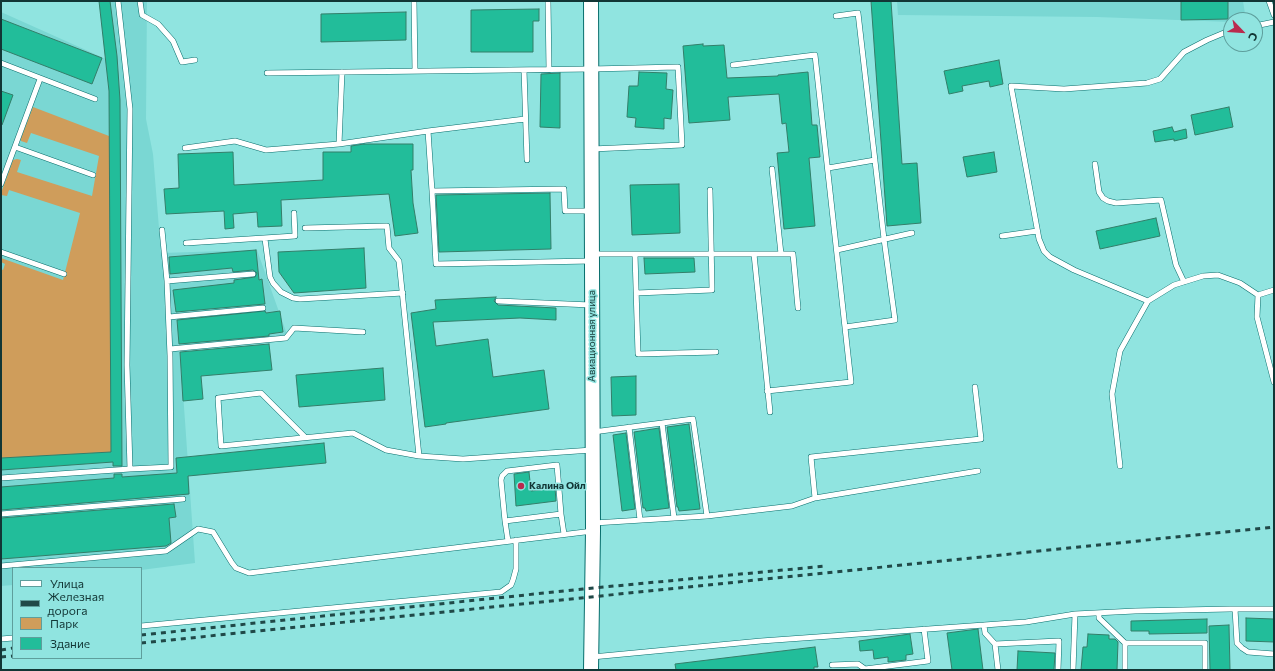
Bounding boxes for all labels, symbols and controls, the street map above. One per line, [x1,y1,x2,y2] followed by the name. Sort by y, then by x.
[1223,12,1263,52] north arrow
[1246,31,1261,43] text: С
[586,290,598,382] street label: Авиационная улица
[529,480,586,492] place label: Калина Ойл
[516,481,526,491] marker: Калина Ойл
[12,567,142,659] legend
[50,576,84,590] text: Улица
[48,589,104,617] text: Железная дорога
[50,616,79,630] text: Парк
[50,636,90,650] text: Здание

